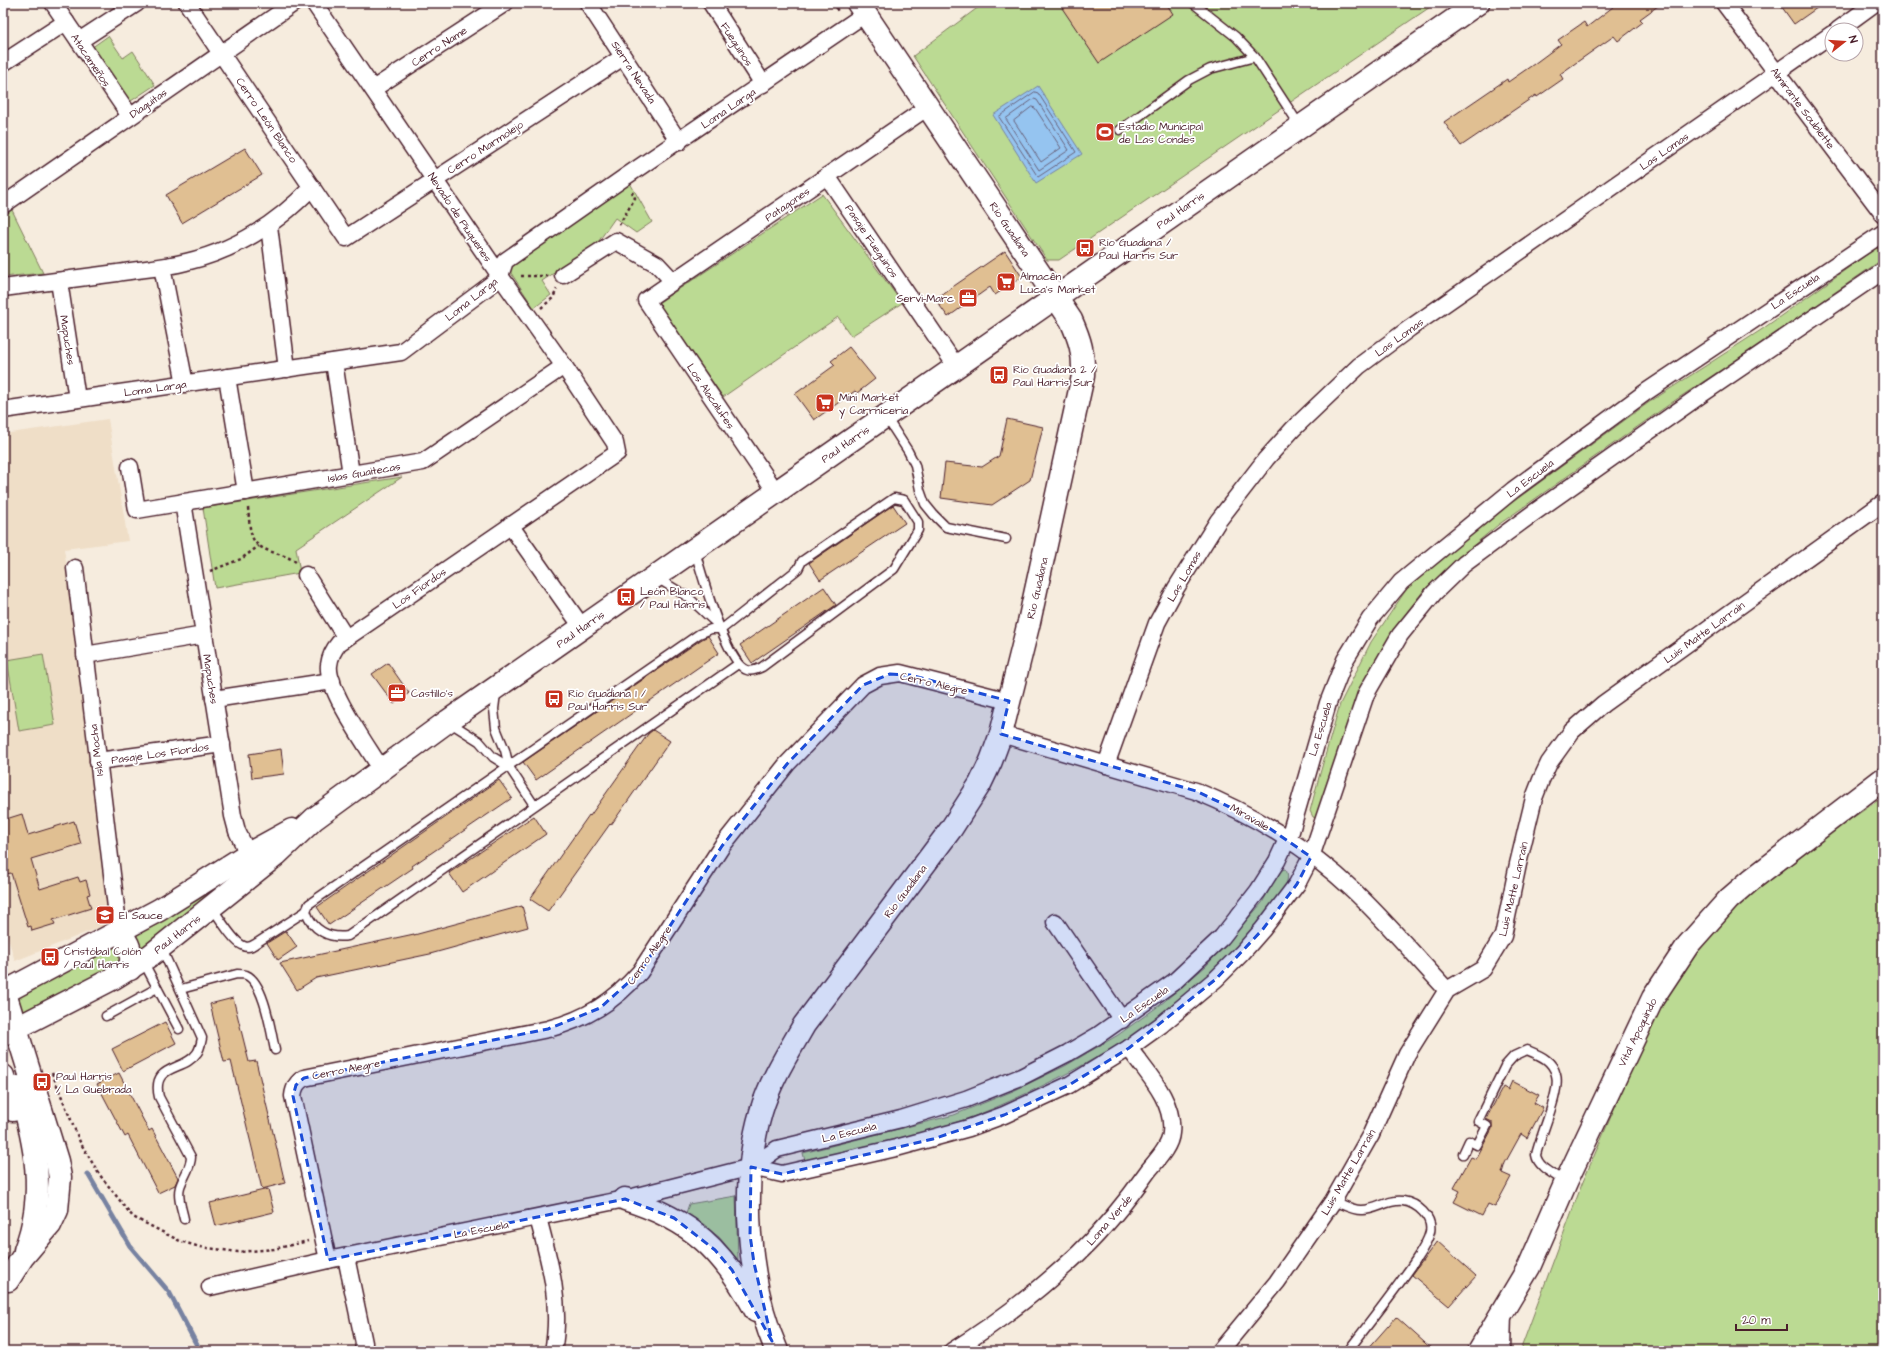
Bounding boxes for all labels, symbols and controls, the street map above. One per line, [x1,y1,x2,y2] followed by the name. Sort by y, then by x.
[716,20,757,70] street label: Fueguinos
[1824,22,1864,62] north arrow
[409,23,470,70] street label: Cerro Name
[67,31,114,90] street label: Atacameños
[1845,34,1861,45] text: N
[608,38,660,107] street label: Sierra Nevada
[1767,64,1838,152] street label: Almirante Soublette
[232,75,301,167] street label: Cerro León Blanco
[698,84,759,133] street label: Loma Larga
[126,85,171,123] street label: Diaguitas
[444,117,527,178] street label: Cerro Marmolejo
[1119,119,1203,147] place label: Estadio Municipal de Las Condes
[1094,121,1116,143] sports icon: Estadio Municipal de Las Condes
[1637,129,1692,174] street label: Las Lomas
[424,170,495,265] street label: Nevado de Piuquenes
[762,184,814,226] street label: Patagones
[1153,188,1208,233] street label: Paul Harris
[986,199,1034,260] street label: Río Guadiana
[841,202,902,282] street label: Pasaje Fueguinos
[1099,235,1178,263] place label: Río Guadiana / Paul Harris Sur
[1074,237,1096,259] bus stop icon: Río Guadiana / Paul Harris Sur
[1020,269,1096,297] place label: Almacên Luca's Market
[1768,269,1823,313] street label: La Escuela
[995,271,1017,293] supermarket icon: Almacên Luca's Market
[442,274,502,325] street label: Loma Larga
[957,287,979,309] office icon: Servi-Marc
[896,291,954,306] place label: Servi-Marc
[56,314,79,367] street label: Mapuches
[1372,314,1427,360] street label: Las Lomas
[683,361,738,432] street label: Los Alacalufes
[1013,362,1096,390] place label: Río Guadiana 2 / Paul Harris Sur
[988,364,1010,386] bus stop icon: Río Guadiana 2 / Paul Harris Sur
[123,377,188,401] street label: Loma Larga
[839,390,909,419] place label: Mini Market y Carrniceria
[814,392,836,414] supermarket icon: Mini Market y Carrniceria
[818,422,873,467] street label: Paul Harris
[1504,455,1557,501] street label: La Escuela
[327,459,402,486] street label: Islas Guaitecas
[1164,548,1205,605] street label: Las Lomas
[1023,555,1052,620] street label: Río Guadiana
[389,564,450,613] street label: Los Fiordos
[640,584,706,612] place label: León Blanco / Paul Harris
[615,586,637,608] bus stop icon: León Blanco / Paul Harris
[1661,598,1748,667] street label: Luis Matte Larraín
[553,607,608,652] street label: Paul Harris
[199,653,222,706] street label: Mapuches
[898,668,969,700] street label: Cerro Alegre
[386,682,408,704] office icon: Castillo's
[411,686,453,701] place label: Castillo's
[568,686,647,714] place label: Río Guadiana 1 / Paul Harris Sur
[543,688,565,710] bus stop icon: Río Guadiana 1 / Paul Harris Sur
[1305,700,1336,758] street label: La Escuela
[86,723,107,777] street label: Isla Mocha
[110,739,210,768] street label: Pasaje Los Fiordos
[1227,800,1272,835] street label: Miravalle
[1495,840,1532,938] street label: Luis Matte Larraín
[880,861,931,921] street label: Río Guadiana
[94,904,116,926] school or university icon: El Sauce
[119,908,163,923] place label: El Sauce
[151,911,204,958] street label: Paul Harris
[624,923,676,988] street label: Cerro Alegre
[64,944,141,972] place label: Cristóbal Colón / Paul Harris
[39,946,61,968] bus stop icon: Cristóbal Colón / Paul Harris
[1117,982,1172,1026] street label: La Escuela
[1614,995,1661,1069] street label: Vital Apoquindo
[311,1056,382,1084] street label: Cerro Alegre
[56,1069,132,1097] place label: Paul Harris / La Quebrada
[31,1071,53,1093] bus stop icon: Paul Harris / La Quebrada
[820,1118,878,1146] street label: La Escuela
[1318,1126,1379,1218] street label: Luis Matte Larraín
[1083,1192,1136,1249] street label: Loma Verde
[452,1217,510,1242] street label: La Escuela
[1736,1306,1787,1332] scale bar
[1742,1312,1771,1329] text: 20 m

